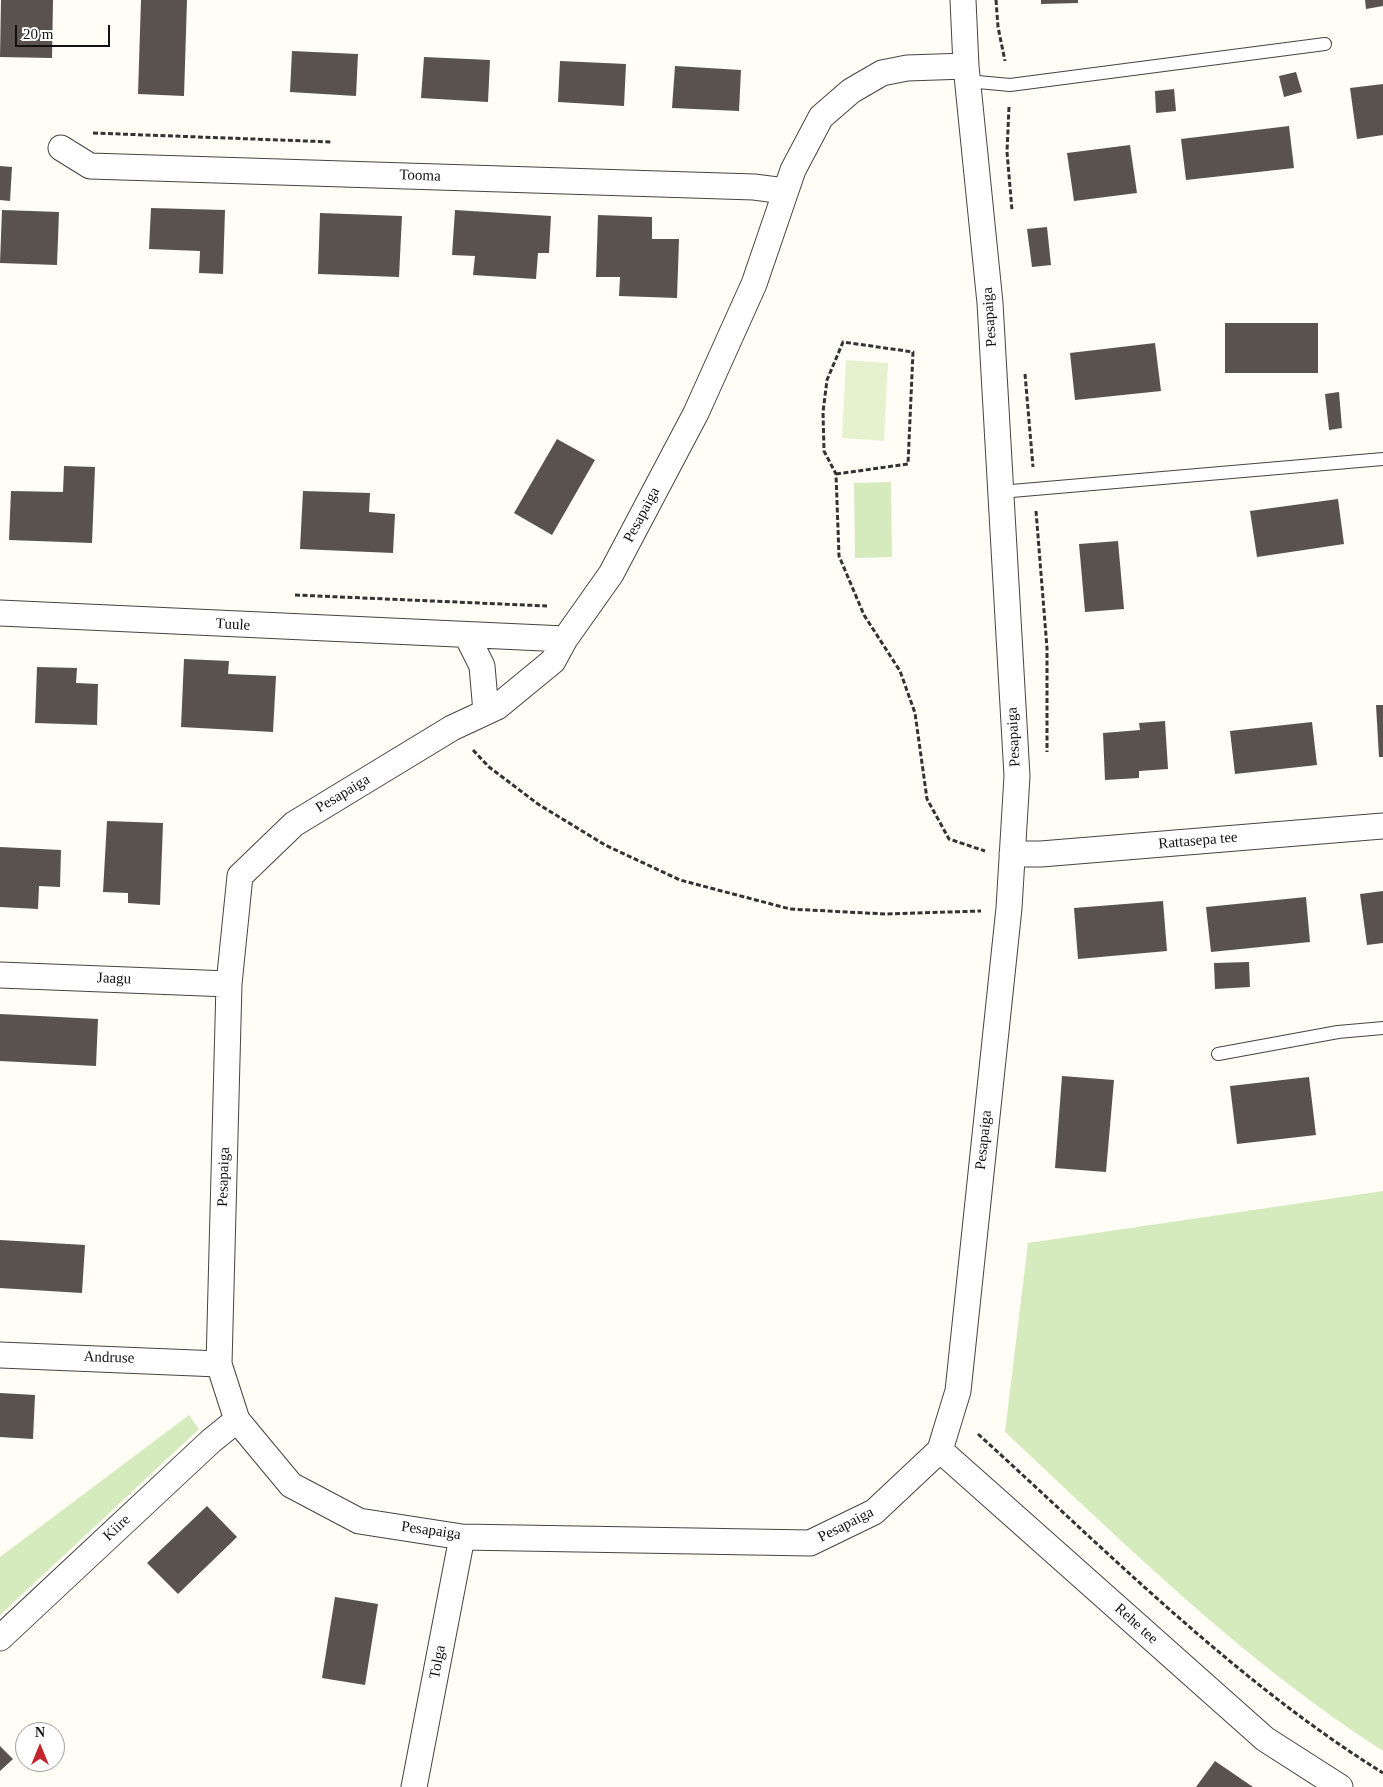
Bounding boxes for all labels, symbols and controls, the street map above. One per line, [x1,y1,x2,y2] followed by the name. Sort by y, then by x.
[18,15,112,47] scale bar
[23,26,53,42] text: 20 m
[399,166,441,186] street label: Tooma
[979,286,1001,348] street label: Pesapaiga
[620,484,664,546] street label: Pesapaiga
[215,615,251,635] street label: Tuule
[1003,707,1025,767] street label: Pesapaiga
[313,771,373,817] street label: Pesapaiga
[1158,829,1238,853] street label: Rattasepa tee
[97,969,131,989] street label: Jaagu
[972,1109,996,1171] street label: Pesapaiga
[214,1147,234,1207] street label: Pesapaiga
[83,1348,135,1368] street label: Andruse
[815,1503,877,1547] street label: Pesapaiga
[100,1511,134,1545] street label: Kiire
[400,1518,462,1544] street label: Pesapaiga
[1111,1600,1161,1648] street label: Rehe tee
[426,1644,450,1680] street label: Tolga
[15,1722,65,1772] north arrow
[35,1725,45,1740] text: N

